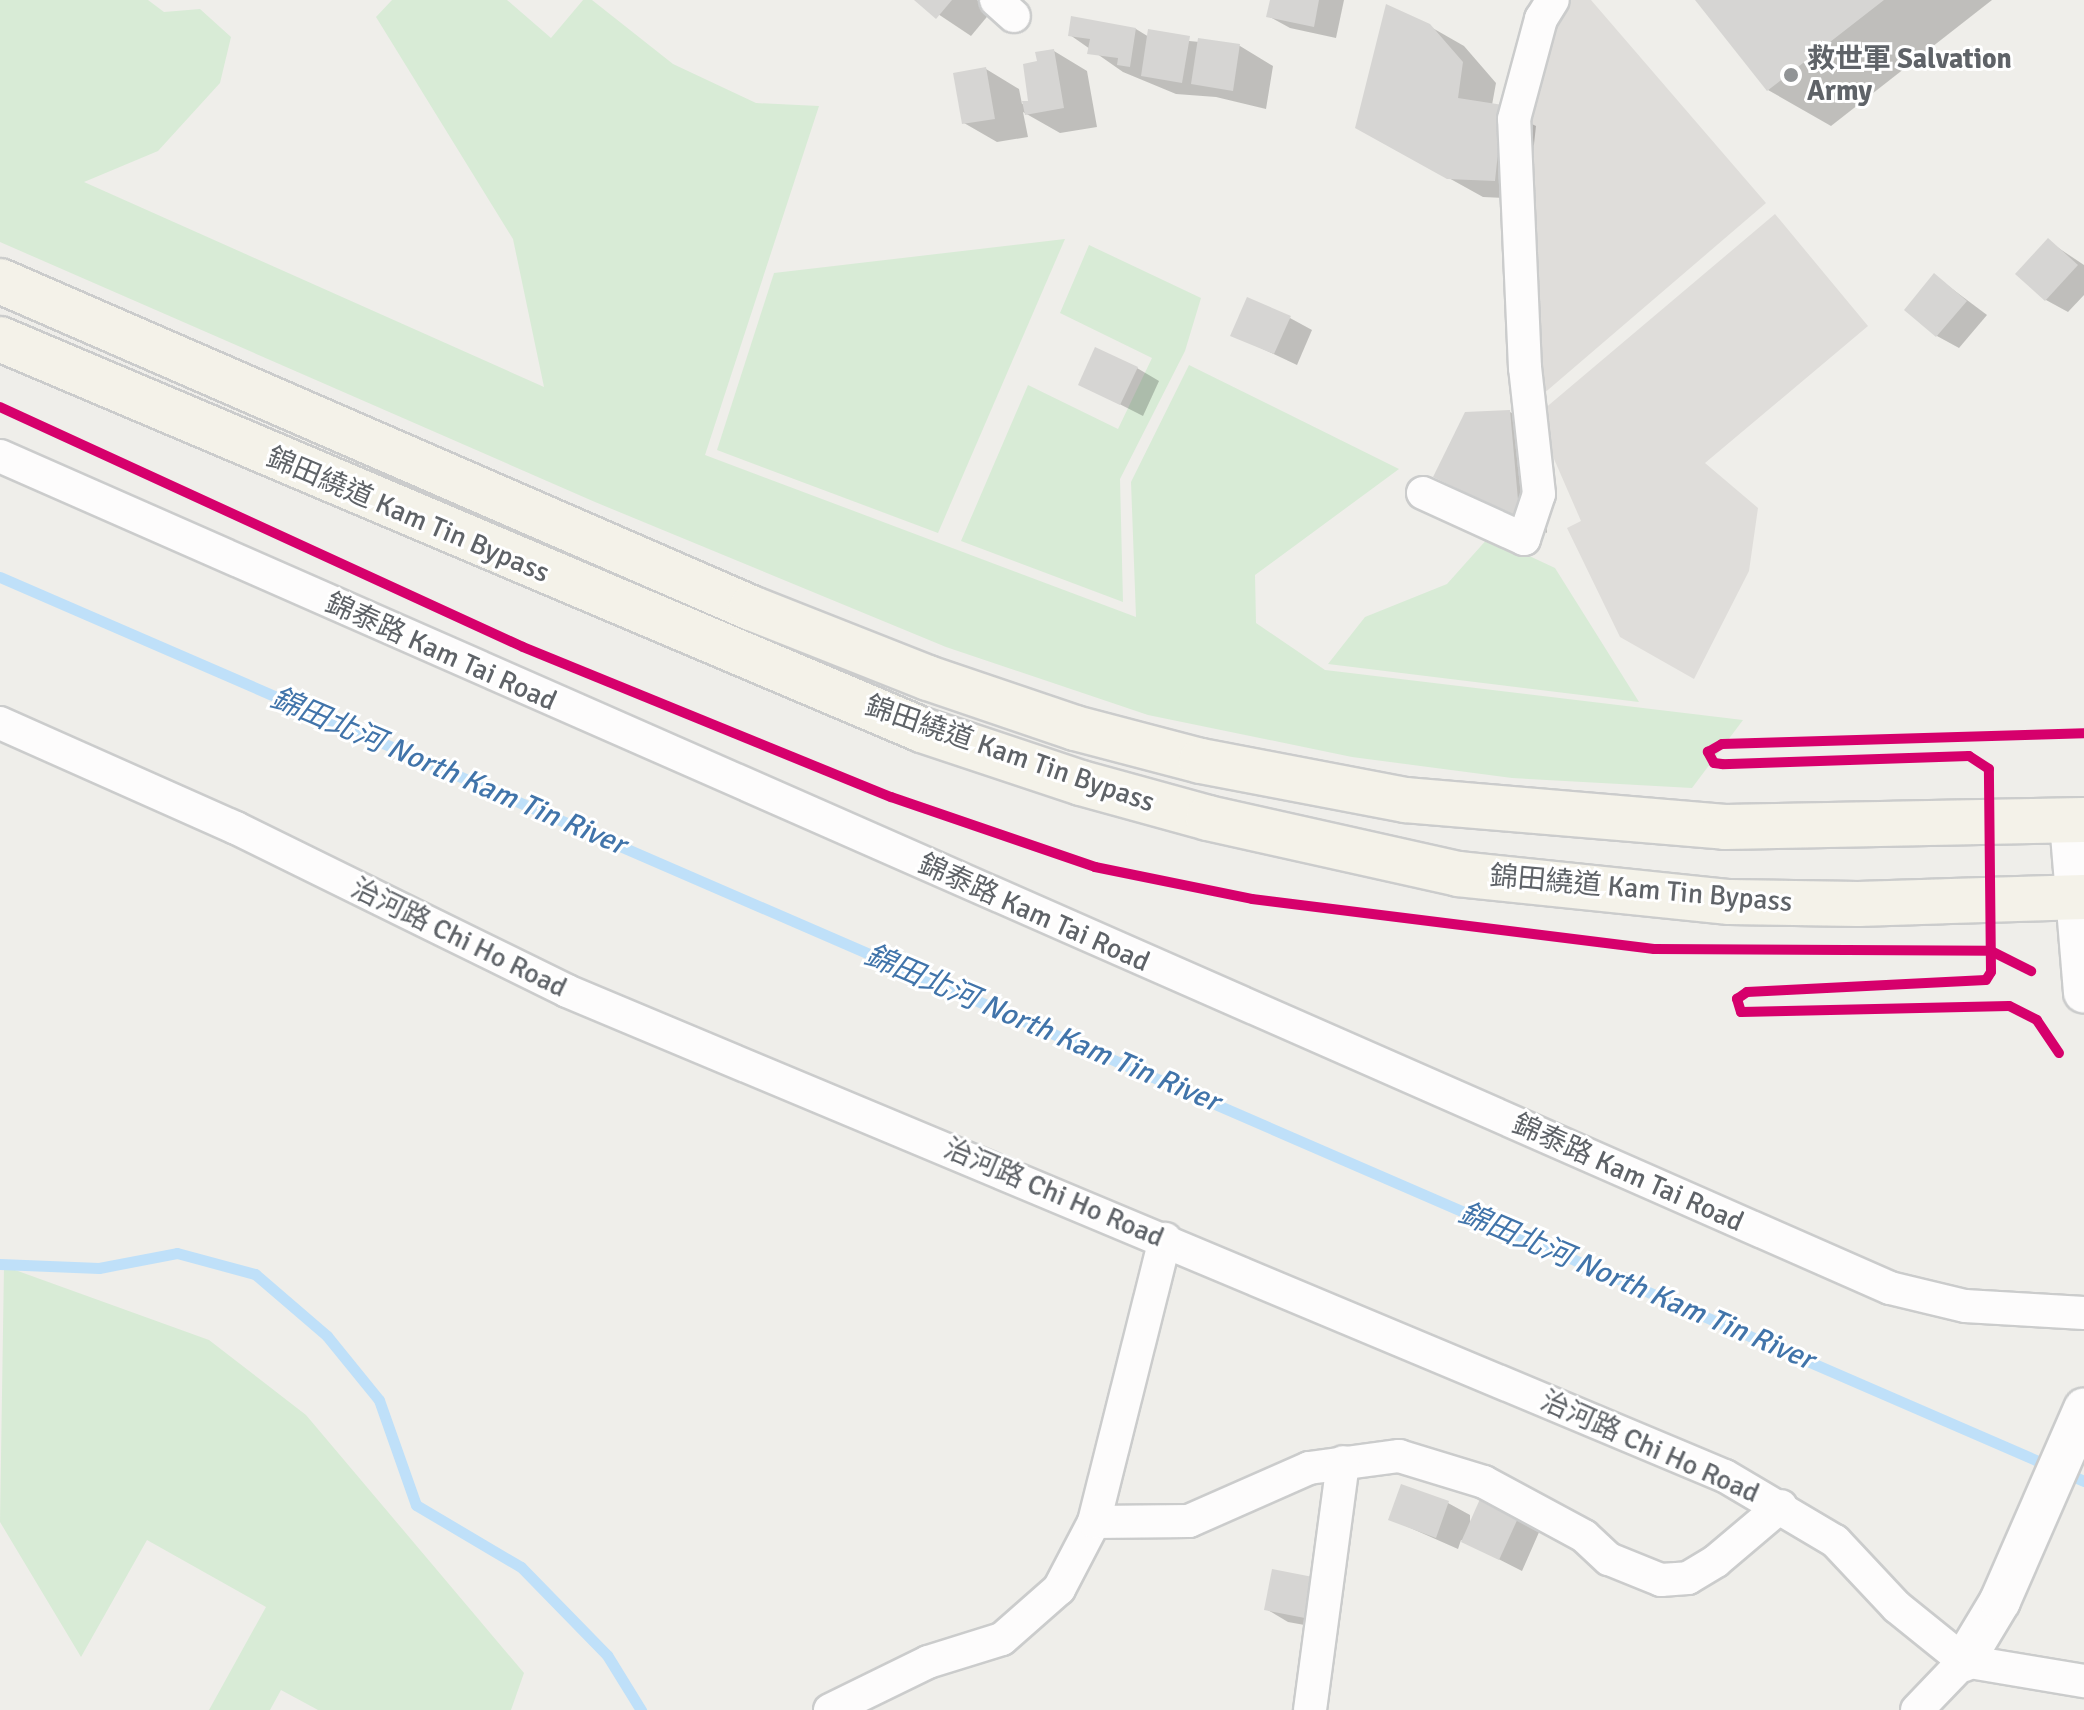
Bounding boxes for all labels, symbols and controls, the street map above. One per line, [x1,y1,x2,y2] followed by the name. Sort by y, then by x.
[1807,42,2012,108] place label: 救世軍 Salvation Army
[1782,66,1800,84] marker: 救世軍 Salvation Army
[262,440,554,590] street label: 錦田繞道 Kam Tin Bypass
[320,586,562,718] street label: 錦泰路 Kam Tai Road
[265,681,631,863] water label: 錦田北河 North Kam Tin River
[861,689,1159,819] street label: 錦田繞道 Kam Tin Bypass
[913,847,1155,979] street label: 錦泰路 Kam Tai Road
[1488,859,1794,919] street label: 錦田繞道 Kam Tin Bypass
[346,871,572,1005] street label: 治河路 Chi Ho Road
[859,938,1225,1120] water label: 錦田北河 North Kam Tin River
[1507,1107,1749,1239] street label: 錦泰路 Kam Tai Road
[939,1132,1169,1254] street label: 治河路 Chi Ho Road
[1453,1196,1819,1378] water label: 錦田北河 North Kam Tin River
[1536,1384,1764,1510] street label: 治河路 Chi Ho Road

